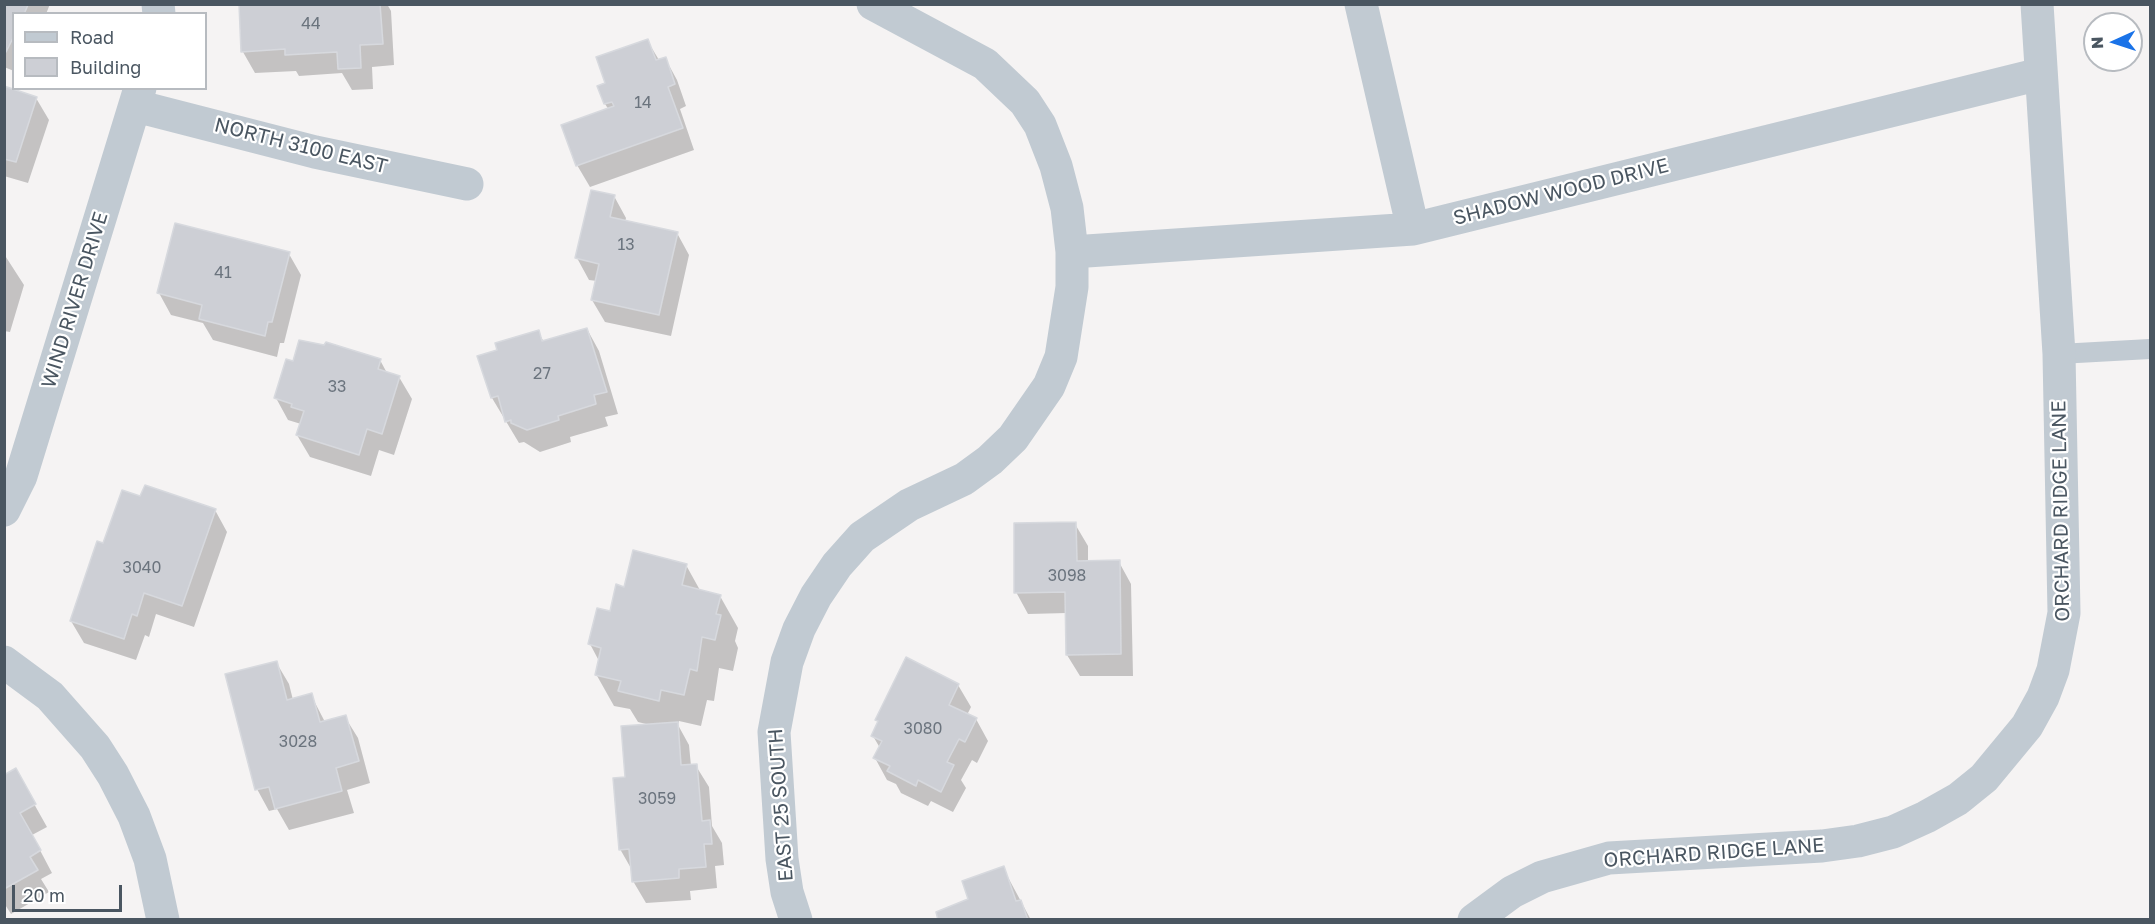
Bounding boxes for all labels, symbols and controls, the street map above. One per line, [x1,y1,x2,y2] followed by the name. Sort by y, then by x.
[12,12,207,90] legend
[2083,12,2143,72] north arrow
[301,14,321,34] house number: 44
[70,26,114,48] text: Road
[2087,36,2107,49] text: N
[70,56,141,78] text: Building
[634,93,652,113] house number: 14
[212,113,390,179] street label: NORTH 3100 EAST
[1451,154,1671,230] street label: SHADOW WOOD DRIVE
[37,209,113,391] street label: WIND RIVER DRIVE
[617,235,635,255] house number: 13
[214,263,232,283] house number: 41
[533,364,551,384] house number: 27
[328,377,346,397] house number: 33
[2047,400,2075,622] street label: ORCHARD RIDGE LANE
[123,558,161,578] house number: 3040
[1048,566,1086,586] house number: 3098
[904,719,942,739] house number: 3080
[764,728,798,882] street label: EAST 25 SOUTH
[279,732,317,752] house number: 3028
[638,789,676,809] house number: 3059
[1603,833,1825,873] street label: ORCHARD RIDGE LANE
[15,873,124,911] scale bar
[23,884,65,906] text: 20 m

